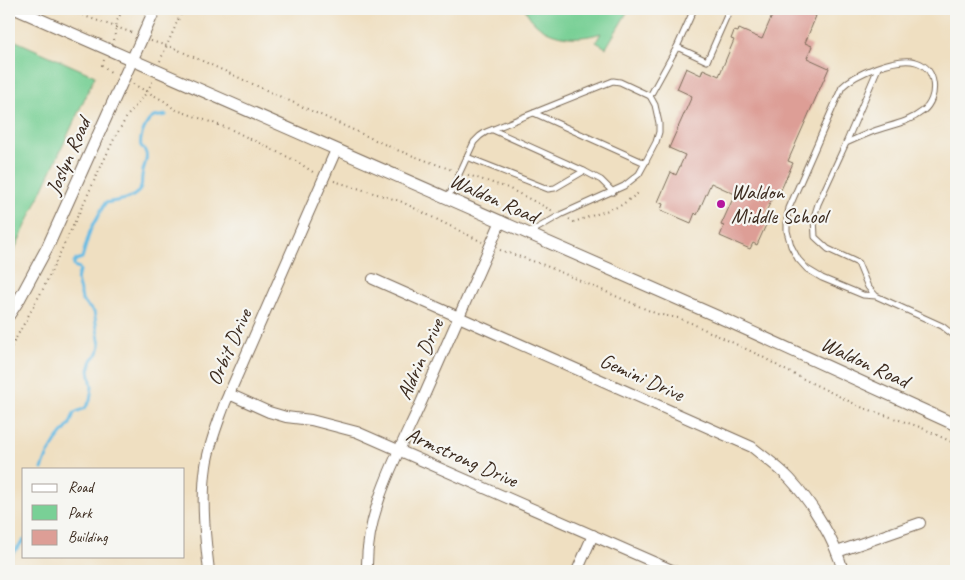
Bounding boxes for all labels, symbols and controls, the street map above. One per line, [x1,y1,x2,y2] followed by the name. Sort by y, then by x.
[39,110,98,199] street label: Joslyn Road
[446,167,546,231] street label: Waldon Road
[731,179,831,229] place label: Waldon Middle School
[715,198,727,210] marker: Waldon Middle School
[201,304,258,389] street label: Orbit Drive
[391,313,450,403] street label: Aldrin Drive
[817,330,916,395] street label: Waldon Road
[596,347,689,407] street label: Gemini Drive
[402,421,523,494] street label: Armstrong Drive
[22,468,185,558] legend
[68,478,95,497] text: Road
[68,504,93,523] text: Park
[68,528,108,547] text: Building

